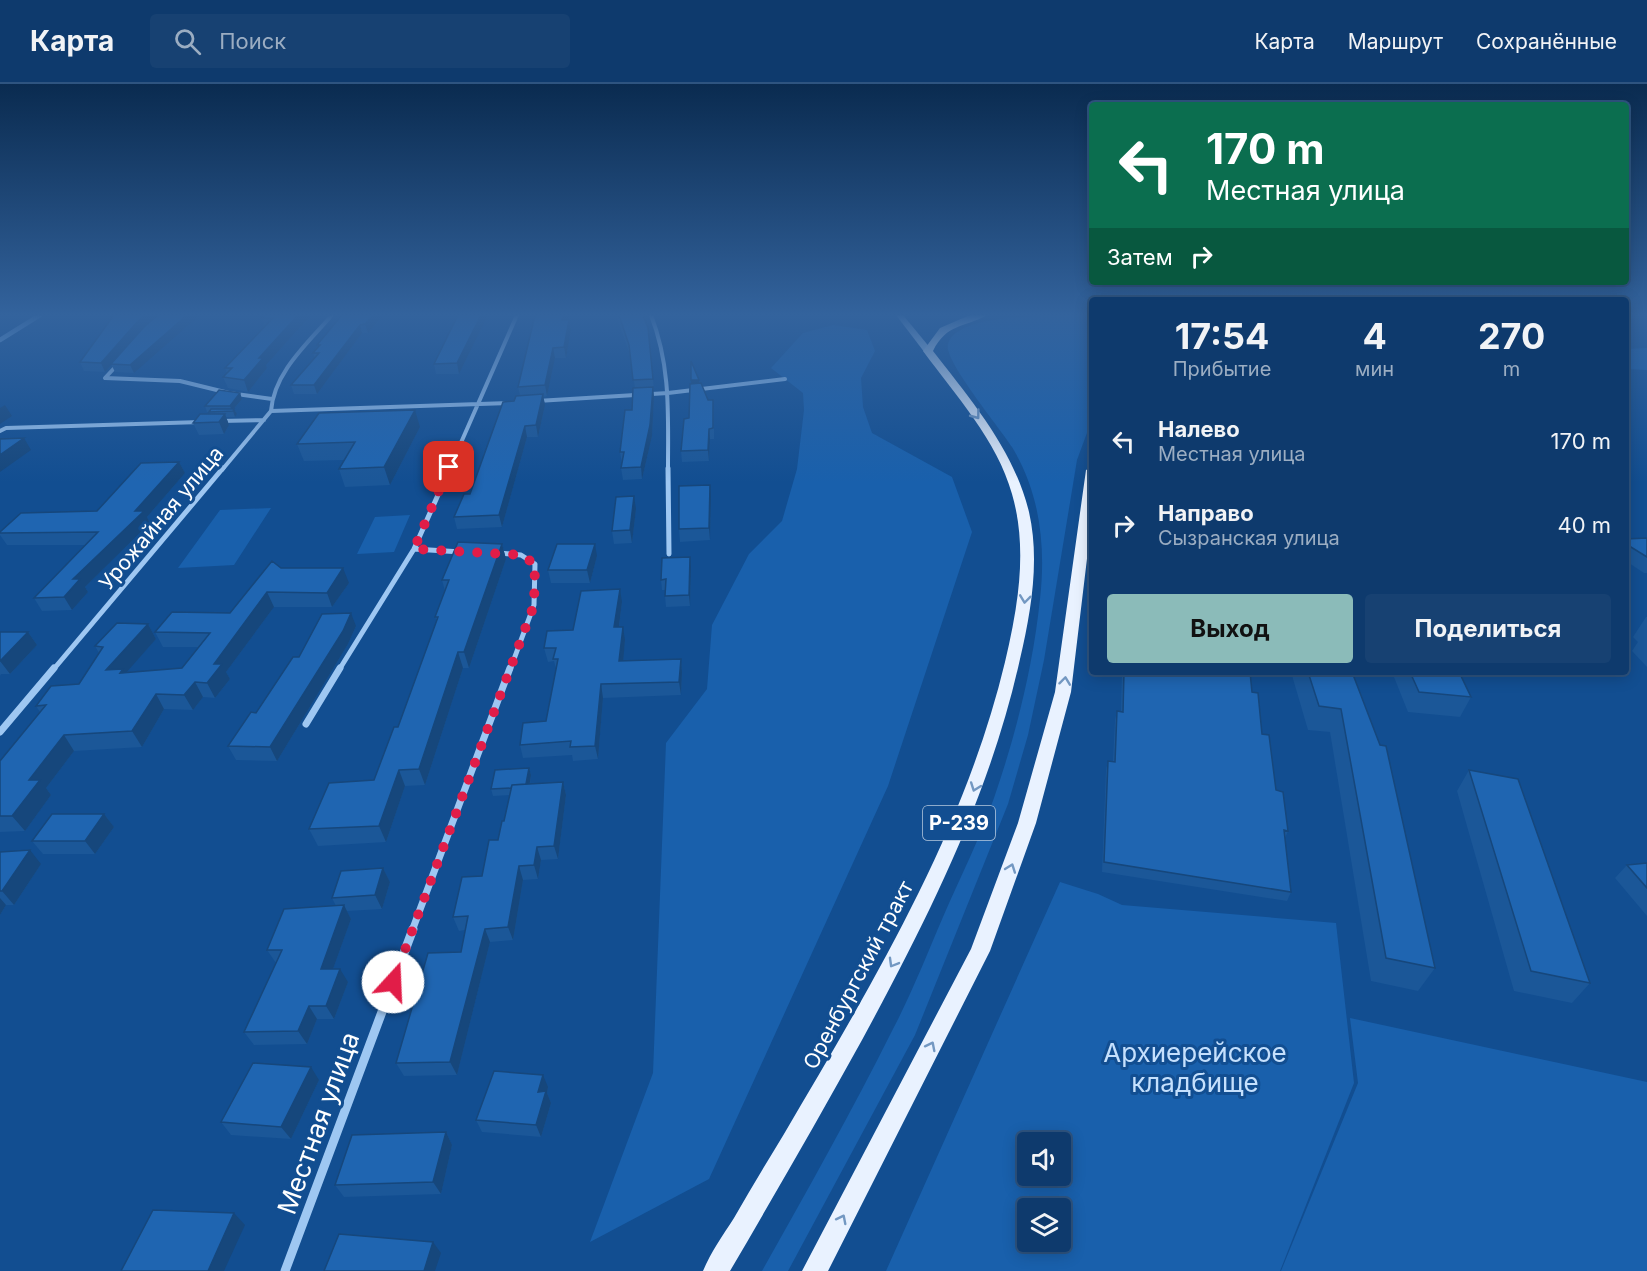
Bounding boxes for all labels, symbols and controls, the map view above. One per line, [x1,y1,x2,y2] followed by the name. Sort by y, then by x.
[150,14,570,68] search box
[30,24,114,58] text: Карта
[171,25,204,58] icon: search
[219,28,286,54] text: Поиск
[1254,29,1315,54] text: Карта
[1348,29,1443,54] text: Маршрут
[1476,29,1617,54] text: Сохранённые
[1206,123,1324,174] text: 170 m
[1107,126,1185,204] icon: left
[1206,174,1405,207] text: Местная улица
[1185,240,1218,273] icon: right
[1107,244,1173,270] text: Затем
[1175,314,1269,358] text: 17:54
[1362,314,1387,358] text: 4
[1478,314,1545,358] text: 270
[1173,357,1271,381] text: Прибытие
[1355,357,1394,381] text: мин
[1503,357,1520,381] text: m
[969,409,980,420] one-way arrow
[1158,416,1240,442] text: Налево
[1107,425,1140,458] icon: left
[1551,428,1611,454] text: 170 m
[94,441,228,595] street label: Урожайная улица
[423,441,474,492] pin
[1158,442,1305,466] text: Местная улица
[432,450,465,483] icon: arrive
[1158,500,1254,526] text: Направо
[1107,509,1140,542] icon: right
[1557,512,1611,538] text: 40 m
[1158,526,1340,550] text: Сызранская улица
[1019,594,1031,603] one-way arrow
[1107,594,1353,663] button: Выход
[1365,594,1611,663] button: Поделиться
[1058,676,1070,686] one-way arrow
[970,781,983,791] one-way arrow
[923,806,995,840] road number: Р-239
[1003,863,1016,874] one-way arrow
[798,876,918,1073] street label: Оренбургский тракт
[361,950,425,1014] position arrow
[889,957,901,968] one-way arrow
[271,1028,365,1218] street label: Местная улица
[1103,1037,1287,1098] park label: Архиерейское кладбище
[924,1041,935,1052] one-way arrow
[1017,1132,1071,1252] map controls
[1017,1132,1071,1186] button: sound
[1017,1198,1071,1252] button: layers
[835,1215,846,1225] one-way arrow

